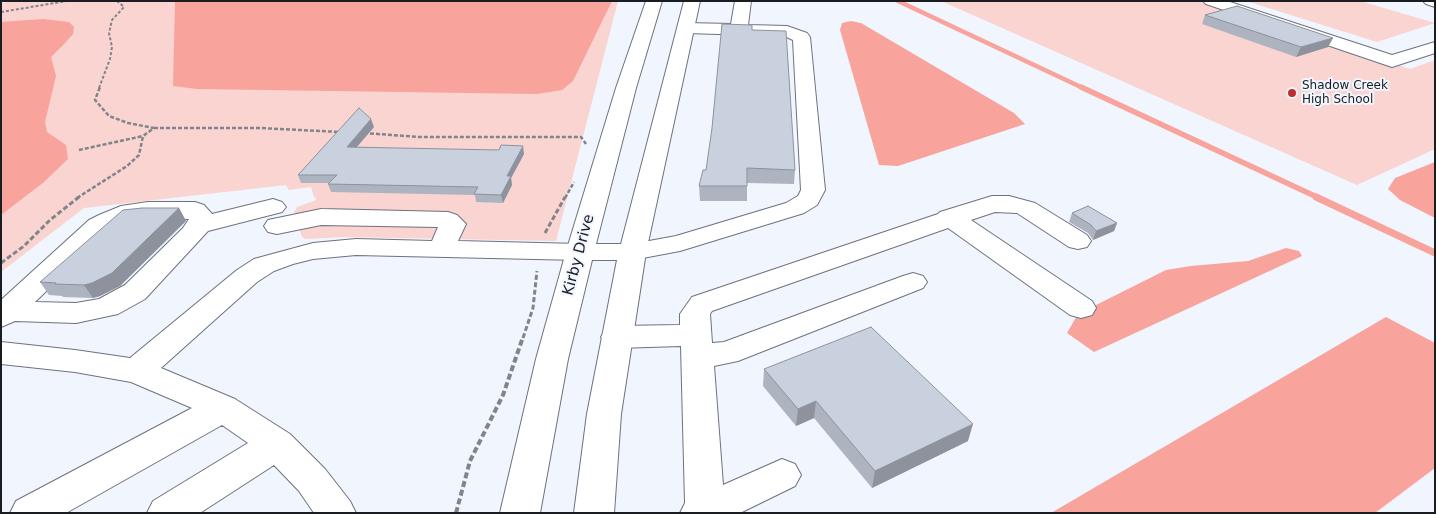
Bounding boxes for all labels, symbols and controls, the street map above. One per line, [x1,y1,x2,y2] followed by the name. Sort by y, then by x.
[1302,79,1388,107] place label: Shadow Creek High School
[1286,87,1298,99] marker: Shadow Creek High School
[560,212,598,298] street label: Kirby Drive

